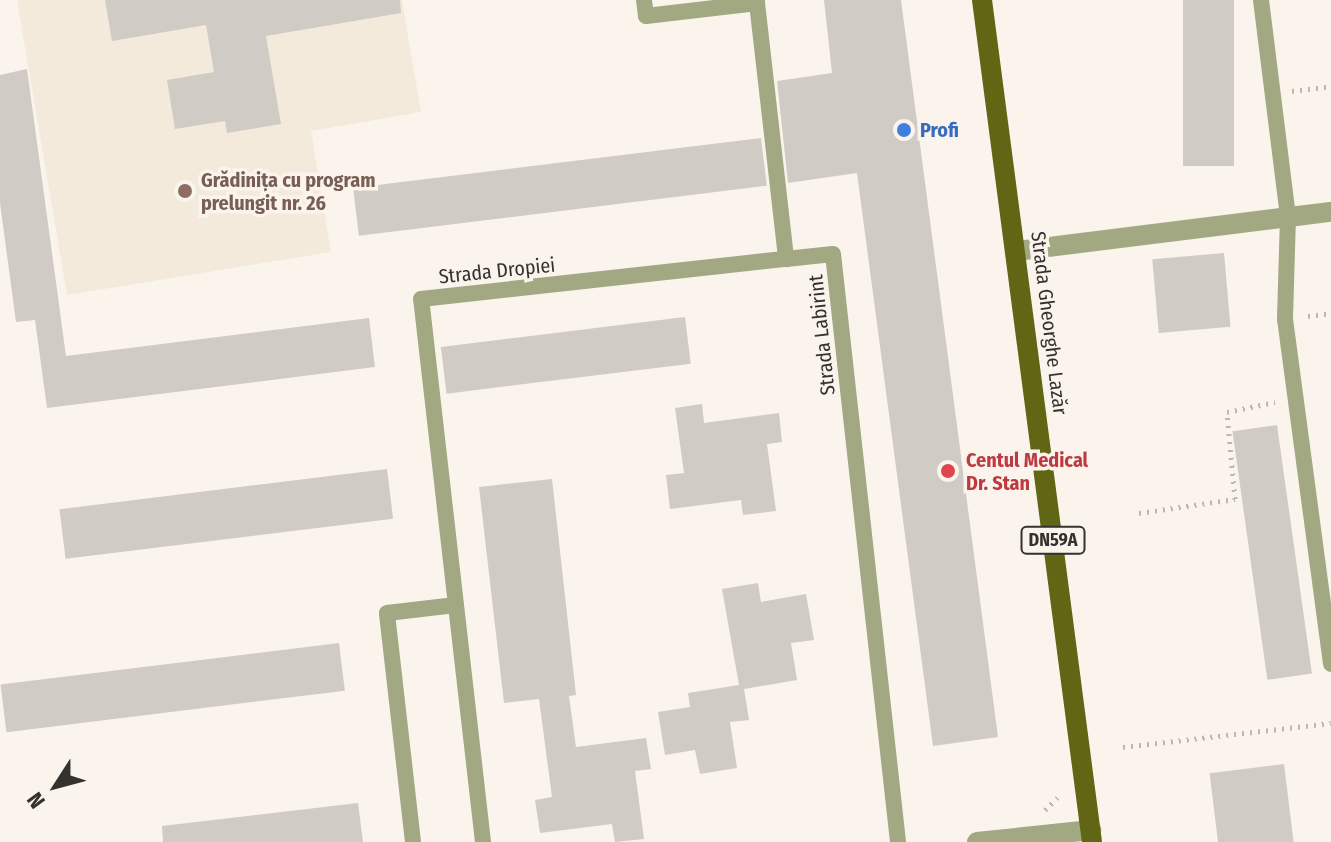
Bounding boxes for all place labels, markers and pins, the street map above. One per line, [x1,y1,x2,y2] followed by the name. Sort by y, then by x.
[920,118,959,142] place label: Profi
[895,121,913,139] marker: Profi
[201,168,375,215] place label: Grădinița cu program prelungit nr. 26
[176,182,194,200] marker: Grădinița cu program prelungit nr. 26
[966,448,1088,495] place label: Centul Medical Dr. Stan
[937,460,959,482] marker: Centul Medical Dr. Stan

